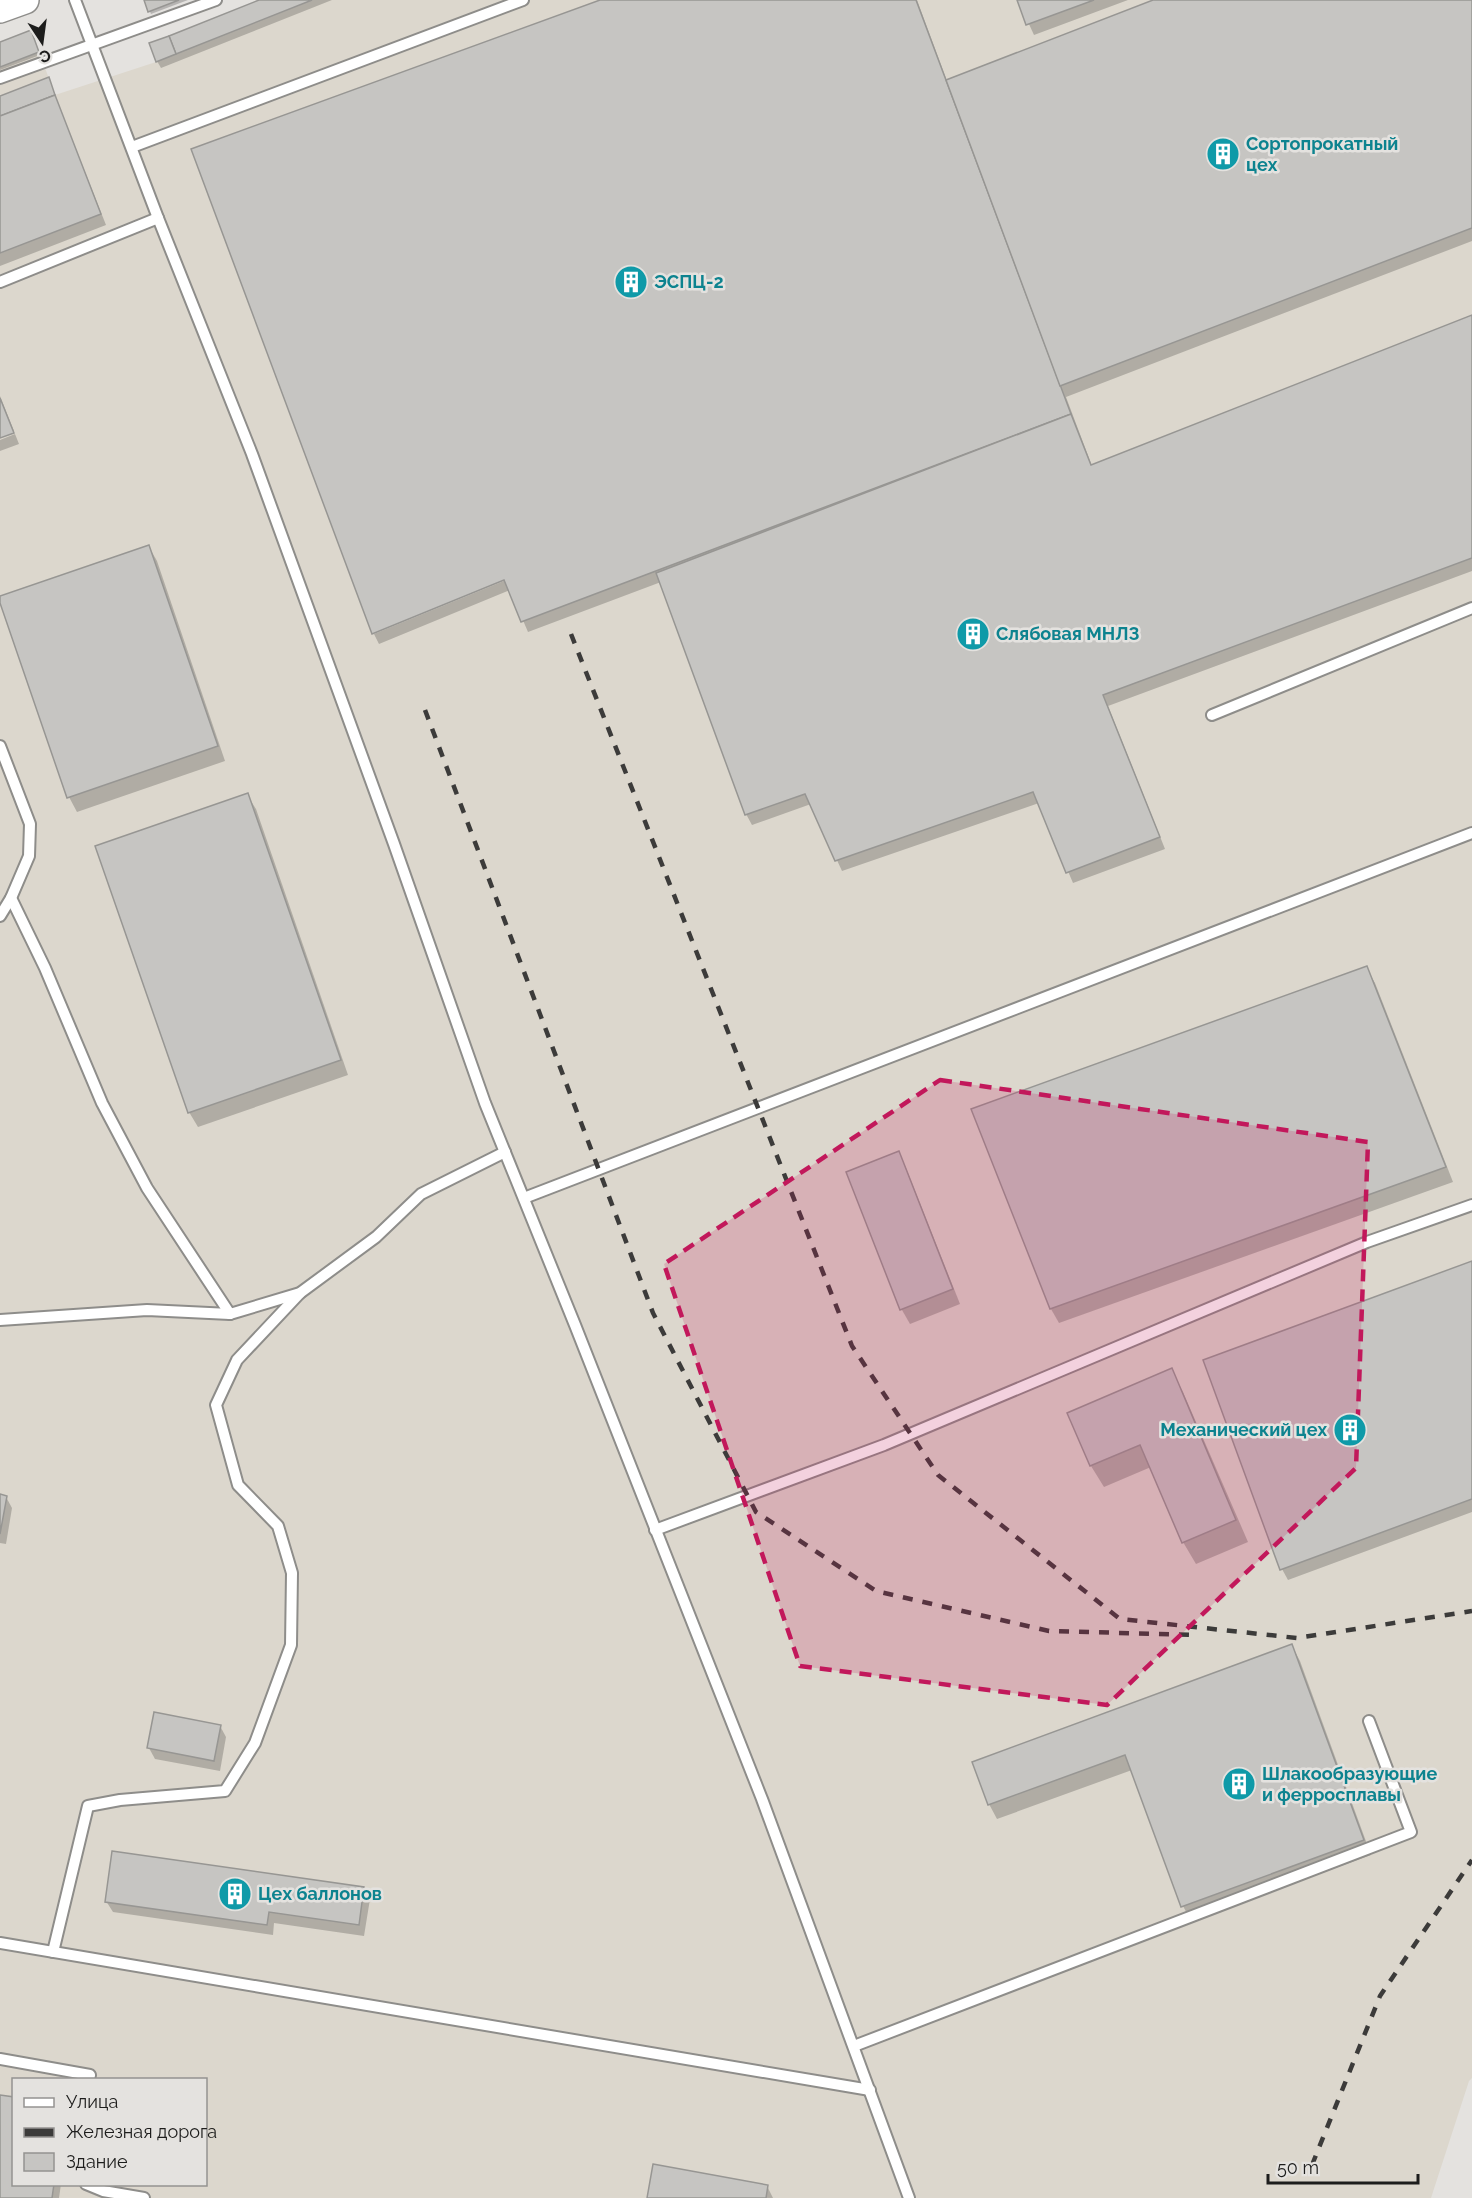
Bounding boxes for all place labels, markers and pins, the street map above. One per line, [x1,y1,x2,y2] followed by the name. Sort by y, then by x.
[1246,133,1398,175] place label: Сортопрокатный цех
[1205,136,1241,172] building icon: Сортопрокатный цех
[613,264,649,300] building icon: ЭСПЦ-2
[654,271,724,292] place label: ЭСПЦ-2
[955,616,991,652] building icon: Слябовая МНЛЗ
[996,623,1139,644] place label: Слябовая МНЛЗ
[1332,1412,1368,1448] building icon: Механический цех
[1160,1419,1327,1440] place label: Механический цех
[1262,1763,1437,1805] place label: Шлакообразующие и ферросплавы
[1221,1766,1257,1802] building icon: Шлакообразующие и ферросплавы
[217,1876,253,1912] building icon: Цех баллонов
[258,1883,382,1904] place label: Цех баллонов

